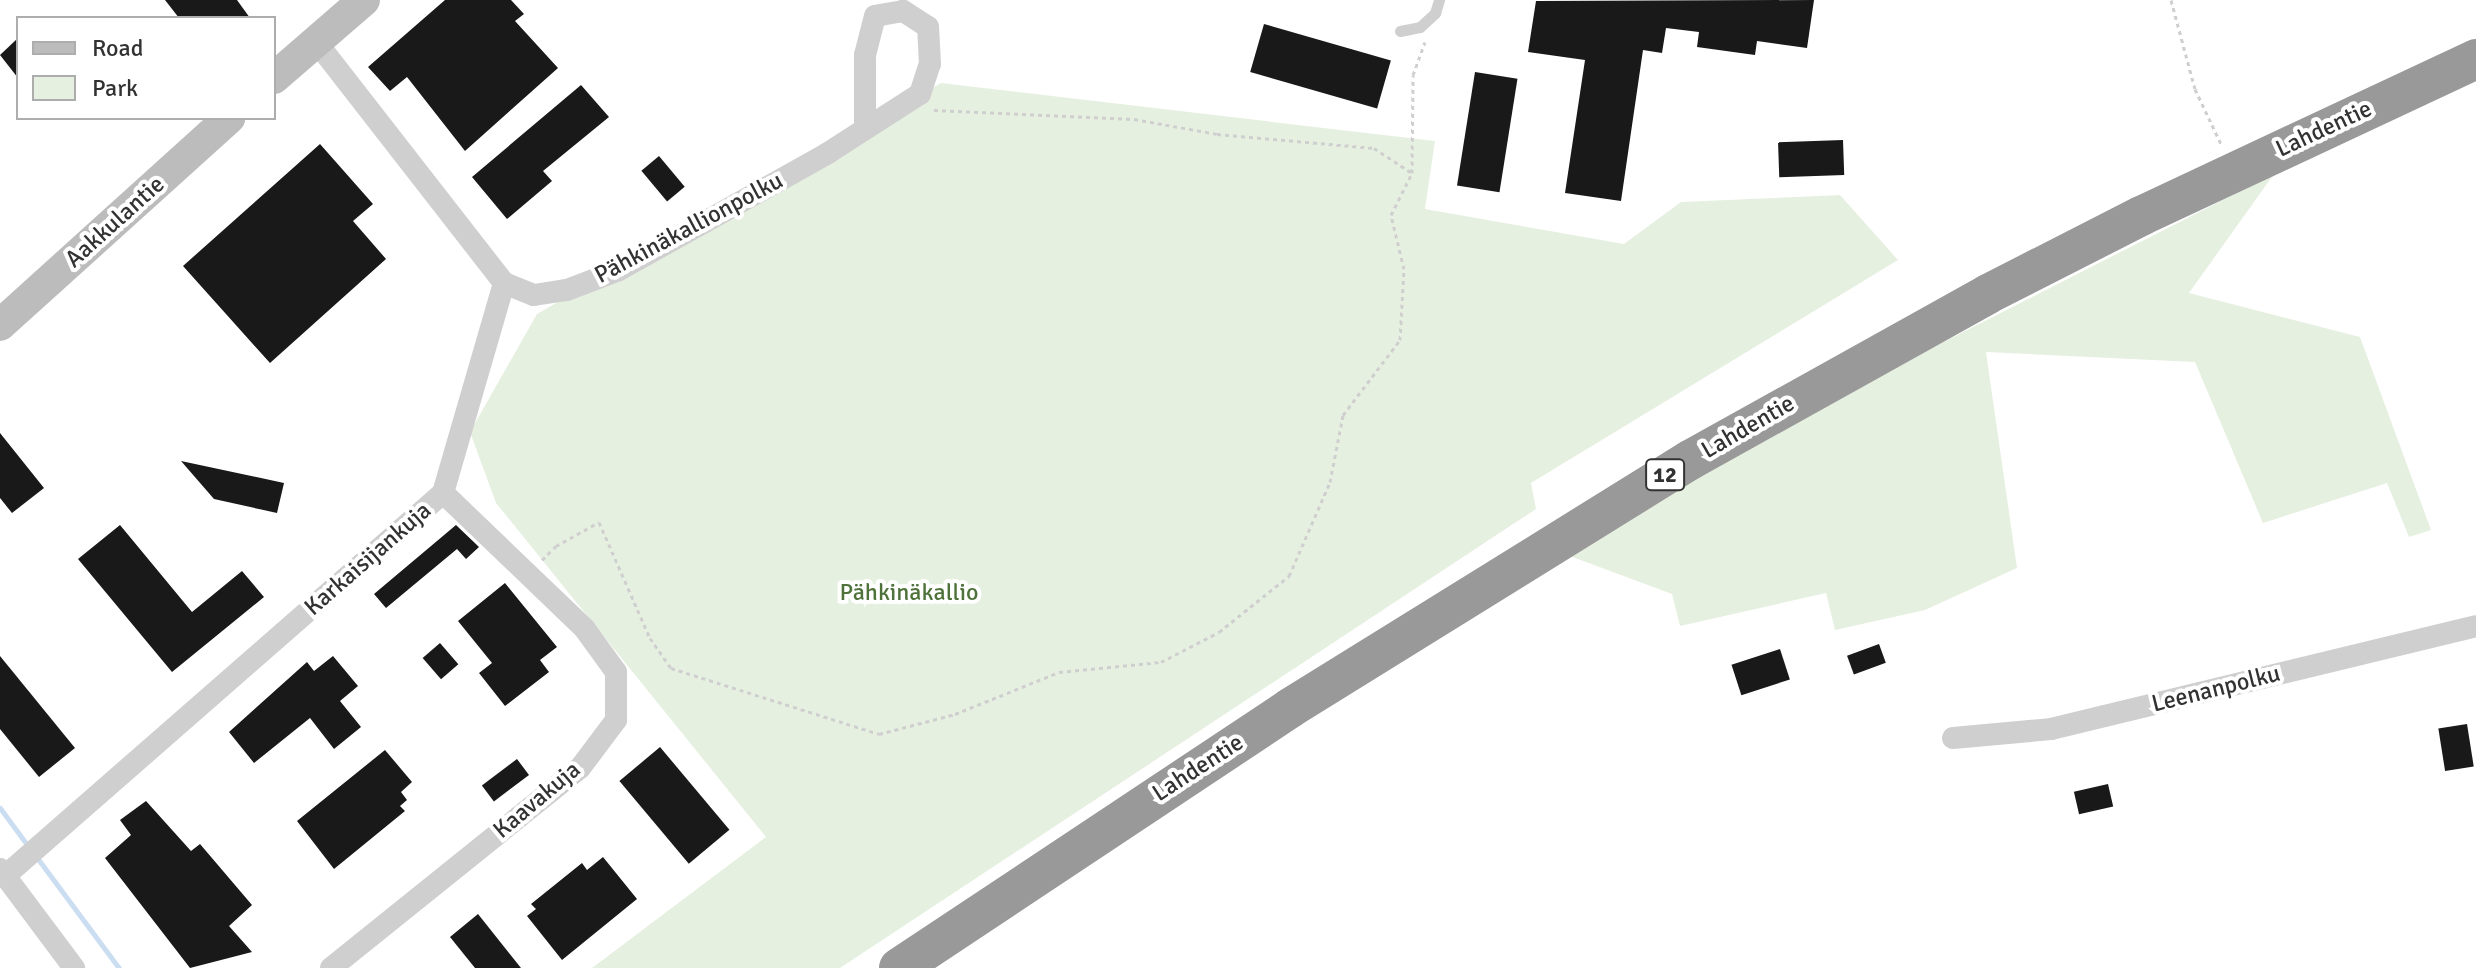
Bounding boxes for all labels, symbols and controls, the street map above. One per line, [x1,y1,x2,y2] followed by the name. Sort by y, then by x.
[16,16,276,120] legend
[92,33,143,63] text: Road
[92,73,138,103] text: Park
[2271,94,2377,164] street label: Lahdentie
[590,166,788,290] street label: Pähkinäkallionpolku
[60,170,170,274] street label: Aakkulantie
[1696,389,1800,465] street label: Lahdentie
[1645,457,1685,493] road number: 12
[299,496,437,622] street label: Karkaisijankuja
[840,579,978,607] park label: Pähkinäkallio
[2149,659,2283,719] street label: Leenanpolku
[1147,728,1249,808] street label: Lahdentie
[488,755,586,845] street label: Kaavakuja

